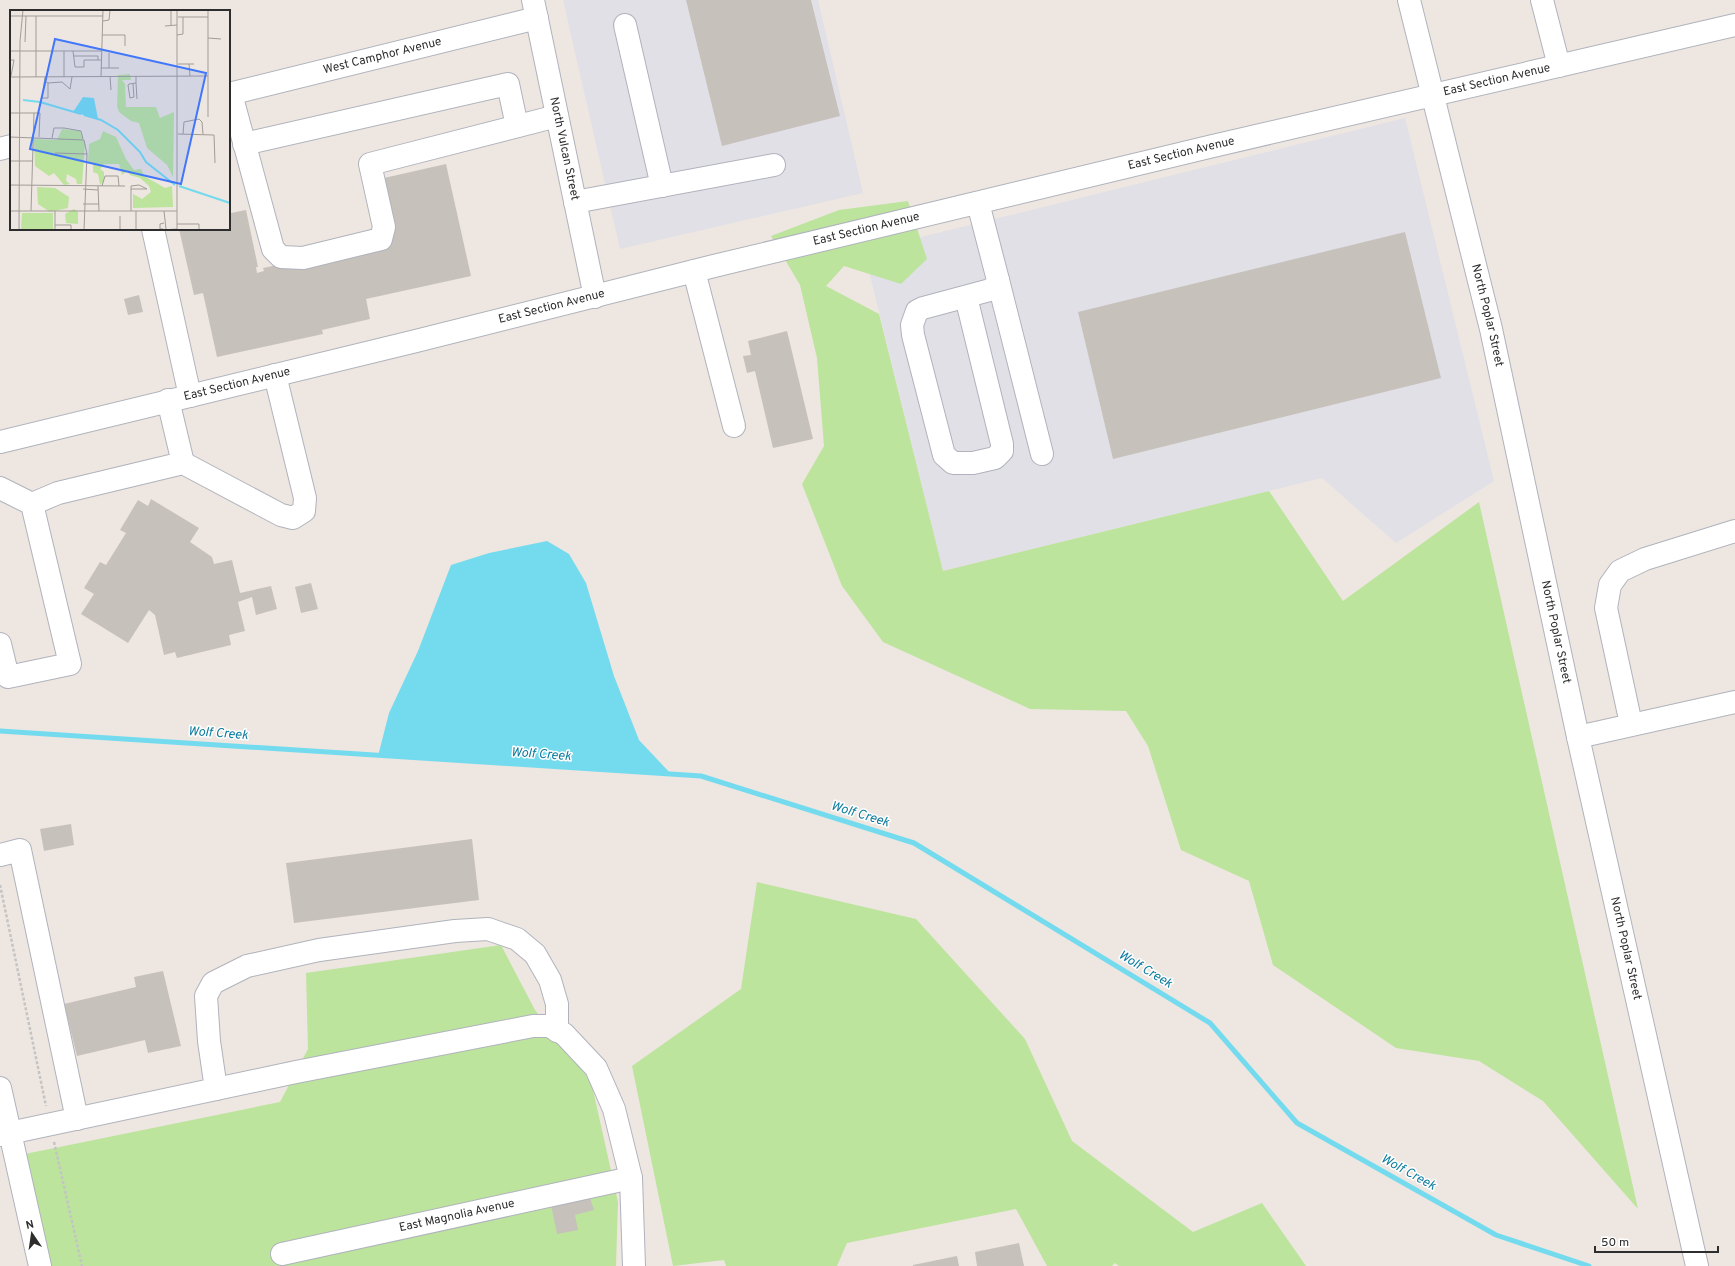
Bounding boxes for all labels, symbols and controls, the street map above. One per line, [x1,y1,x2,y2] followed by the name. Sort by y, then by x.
[10,10,230,230] inset map
[322,34,443,78] street label: West Camphor Avenue
[1442,60,1552,100] street label: East Section Avenue
[545,96,583,202] street label: North Vulcan Street
[1126,133,1236,174] street label: East Section Avenue
[811,209,921,250] street label: East Section Avenue
[1467,262,1507,368] street label: North Poplar Street
[497,286,607,328] street label: East Section Avenue
[182,364,292,405] street label: East Section Avenue
[1537,579,1574,685] street label: North Poplar Street
[187,724,249,744] water label: Wolf Creek
[510,745,572,765] water label: Wolf Creek
[829,799,892,832] water label: Wolf Creek
[1606,895,1645,1002] street label: North Poplar Street
[1115,948,1175,993] water label: Wolf Creek
[1378,1151,1439,1195] water label: Wolf Creek
[398,1196,516,1236] street label: East Magnolia Avenue
[12,1214,52,1254] north arrow
[25,1218,35,1233] text: N
[1595,1228,1718,1254] scale bar
[1601,1235,1629,1251] text: 50 m

